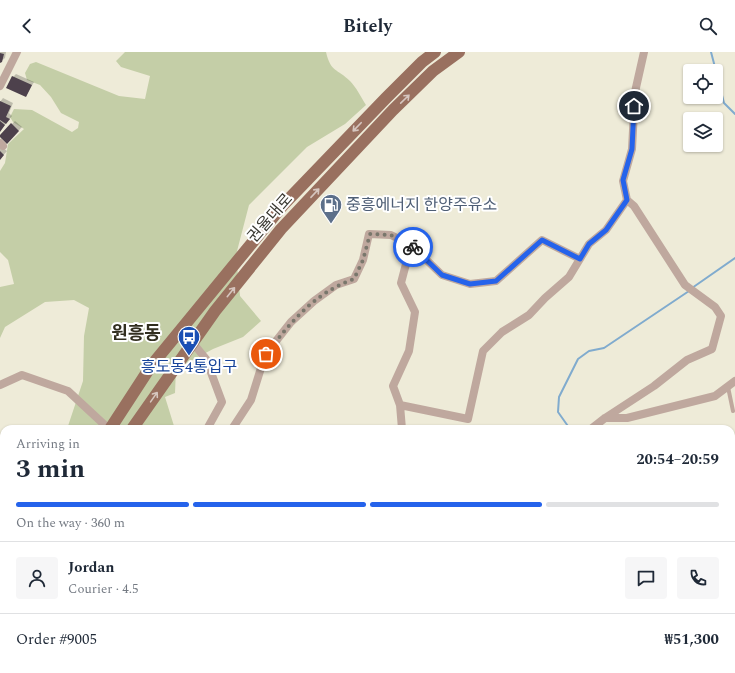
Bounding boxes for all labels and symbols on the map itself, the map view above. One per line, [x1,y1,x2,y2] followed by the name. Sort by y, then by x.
[617,89,651,123] pin
[399,94,410,103] one-way arrow
[352,122,362,132] one-way arrow
[310,187,319,198] one-way arrow
[242,188,299,248] street label: 권율대로
[318,192,344,225] fuel station icon: 중흥에너지 한양주유소
[346,193,497,217] place label: 중흥에너지 한양주유소
[393,227,433,267] courier
[226,286,235,297] one-way arrow
[111,320,161,347] district label: 원흥동
[176,324,202,357] bus stop icon: 흥도동4통입구
[249,337,283,371] pin
[141,355,237,379] place label: 흥도동4통입구
[150,392,158,403] one-way arrow

